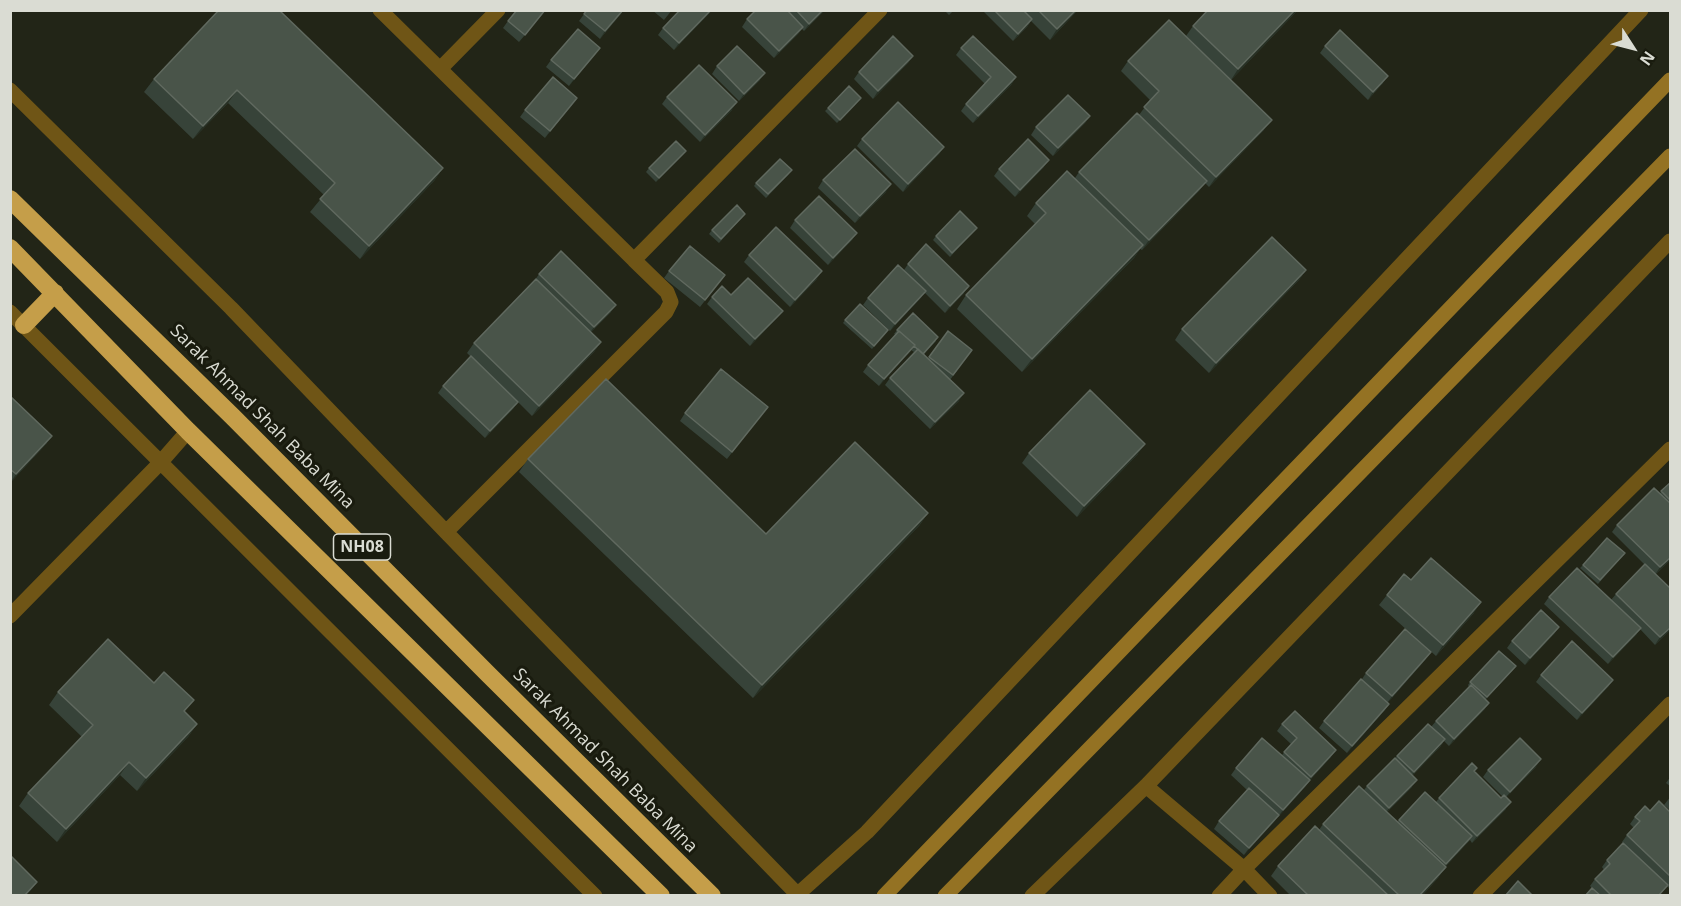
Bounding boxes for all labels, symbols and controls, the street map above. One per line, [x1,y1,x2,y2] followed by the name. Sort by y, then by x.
[1603,18,1663,78] north arrow
[1635,47,1660,70] text: N
[165,320,359,514] street label: Sarak Ahmad Shah Baba Mina
[334,534,391,560] road number: NH08
[508,664,702,858] street label: Sarak Ahmad Shah Baba Mina

